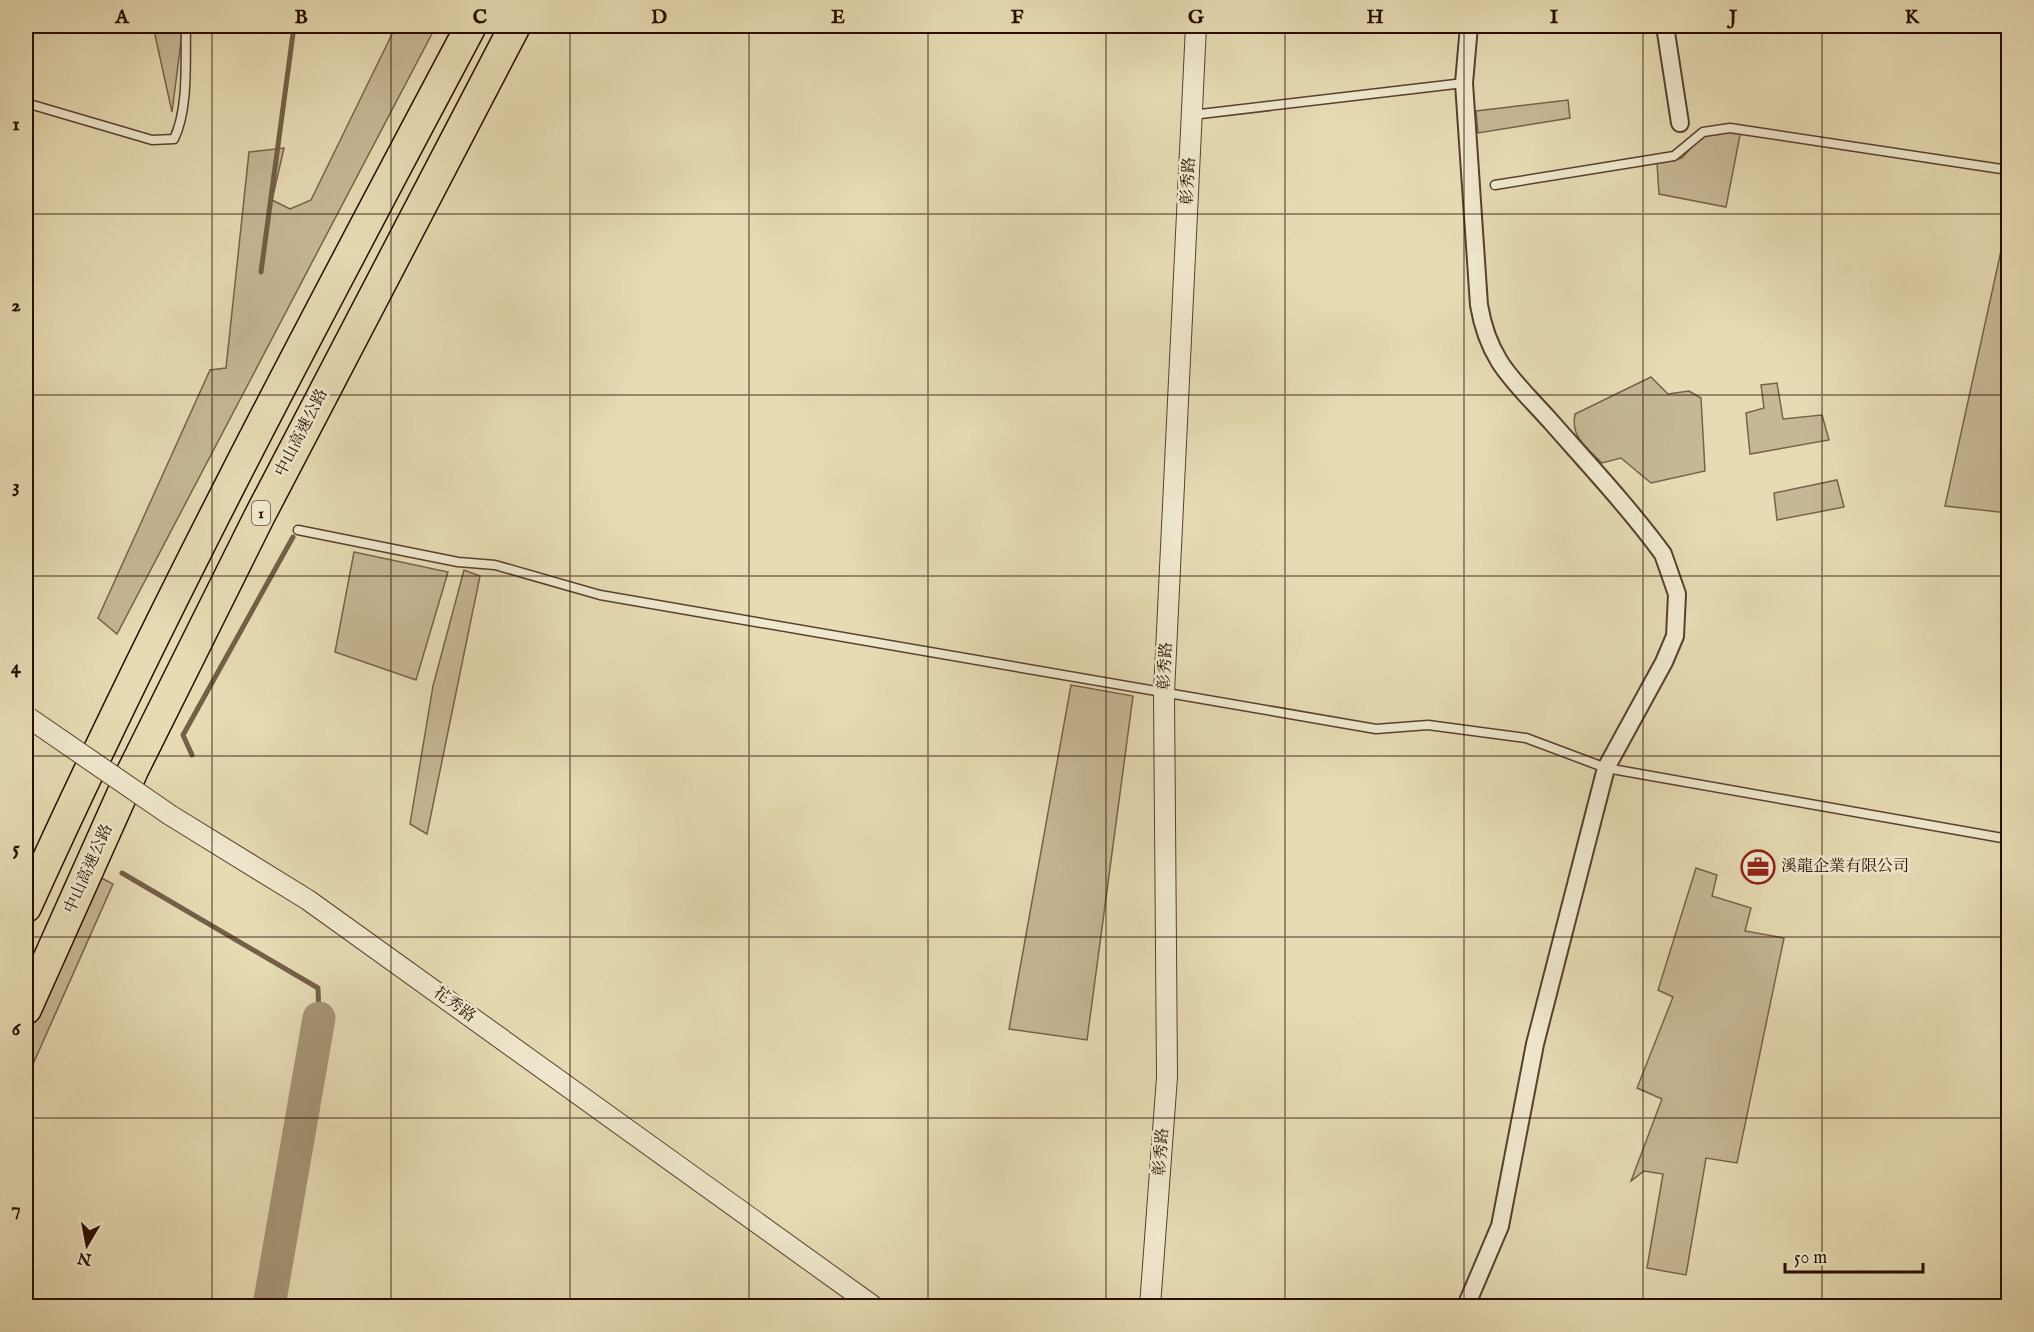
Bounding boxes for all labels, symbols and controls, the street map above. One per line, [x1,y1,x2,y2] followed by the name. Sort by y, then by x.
[114,5,130,30] text: A
[294,5,308,30] text: B
[473,5,487,30] text: C
[651,5,667,30] text: D
[831,5,845,30] text: E
[1011,5,1024,30] text: F
[1188,5,1205,30] text: G
[1366,5,1384,30] text: H
[1550,5,1559,30] text: I
[1726,5,1738,30] text: J
[1905,5,1921,30] text: K
[12,112,20,137] text: 1
[1178,157,1200,205] street label: 彰秀路
[11,293,21,318] text: 2
[271,386,333,480] street label: 中山高速公路
[12,474,20,499] text: 3
[252,501,270,525] road number: 1
[1155,642,1177,690] street label: 彰秀路
[11,655,22,680] text: 4
[60,821,118,917] street label: 中山高速公路
[12,836,20,861] text: 5
[1740,849,1776,885] office icon: 溪龍企業有限公司
[1781,857,1909,877] place label: 溪龍企業有限公司
[429,983,479,1027] street label: 花秀路
[12,1017,22,1042] text: 6
[1150,1127,1174,1177] street label: 彰秀路
[11,1197,21,1222] text: 7
[57,1215,117,1275] north arrow
[1785,1236,1923,1274] scale bar
[76,1247,94,1269] text: N
[1794,1247,1827,1270] text: 50 m

